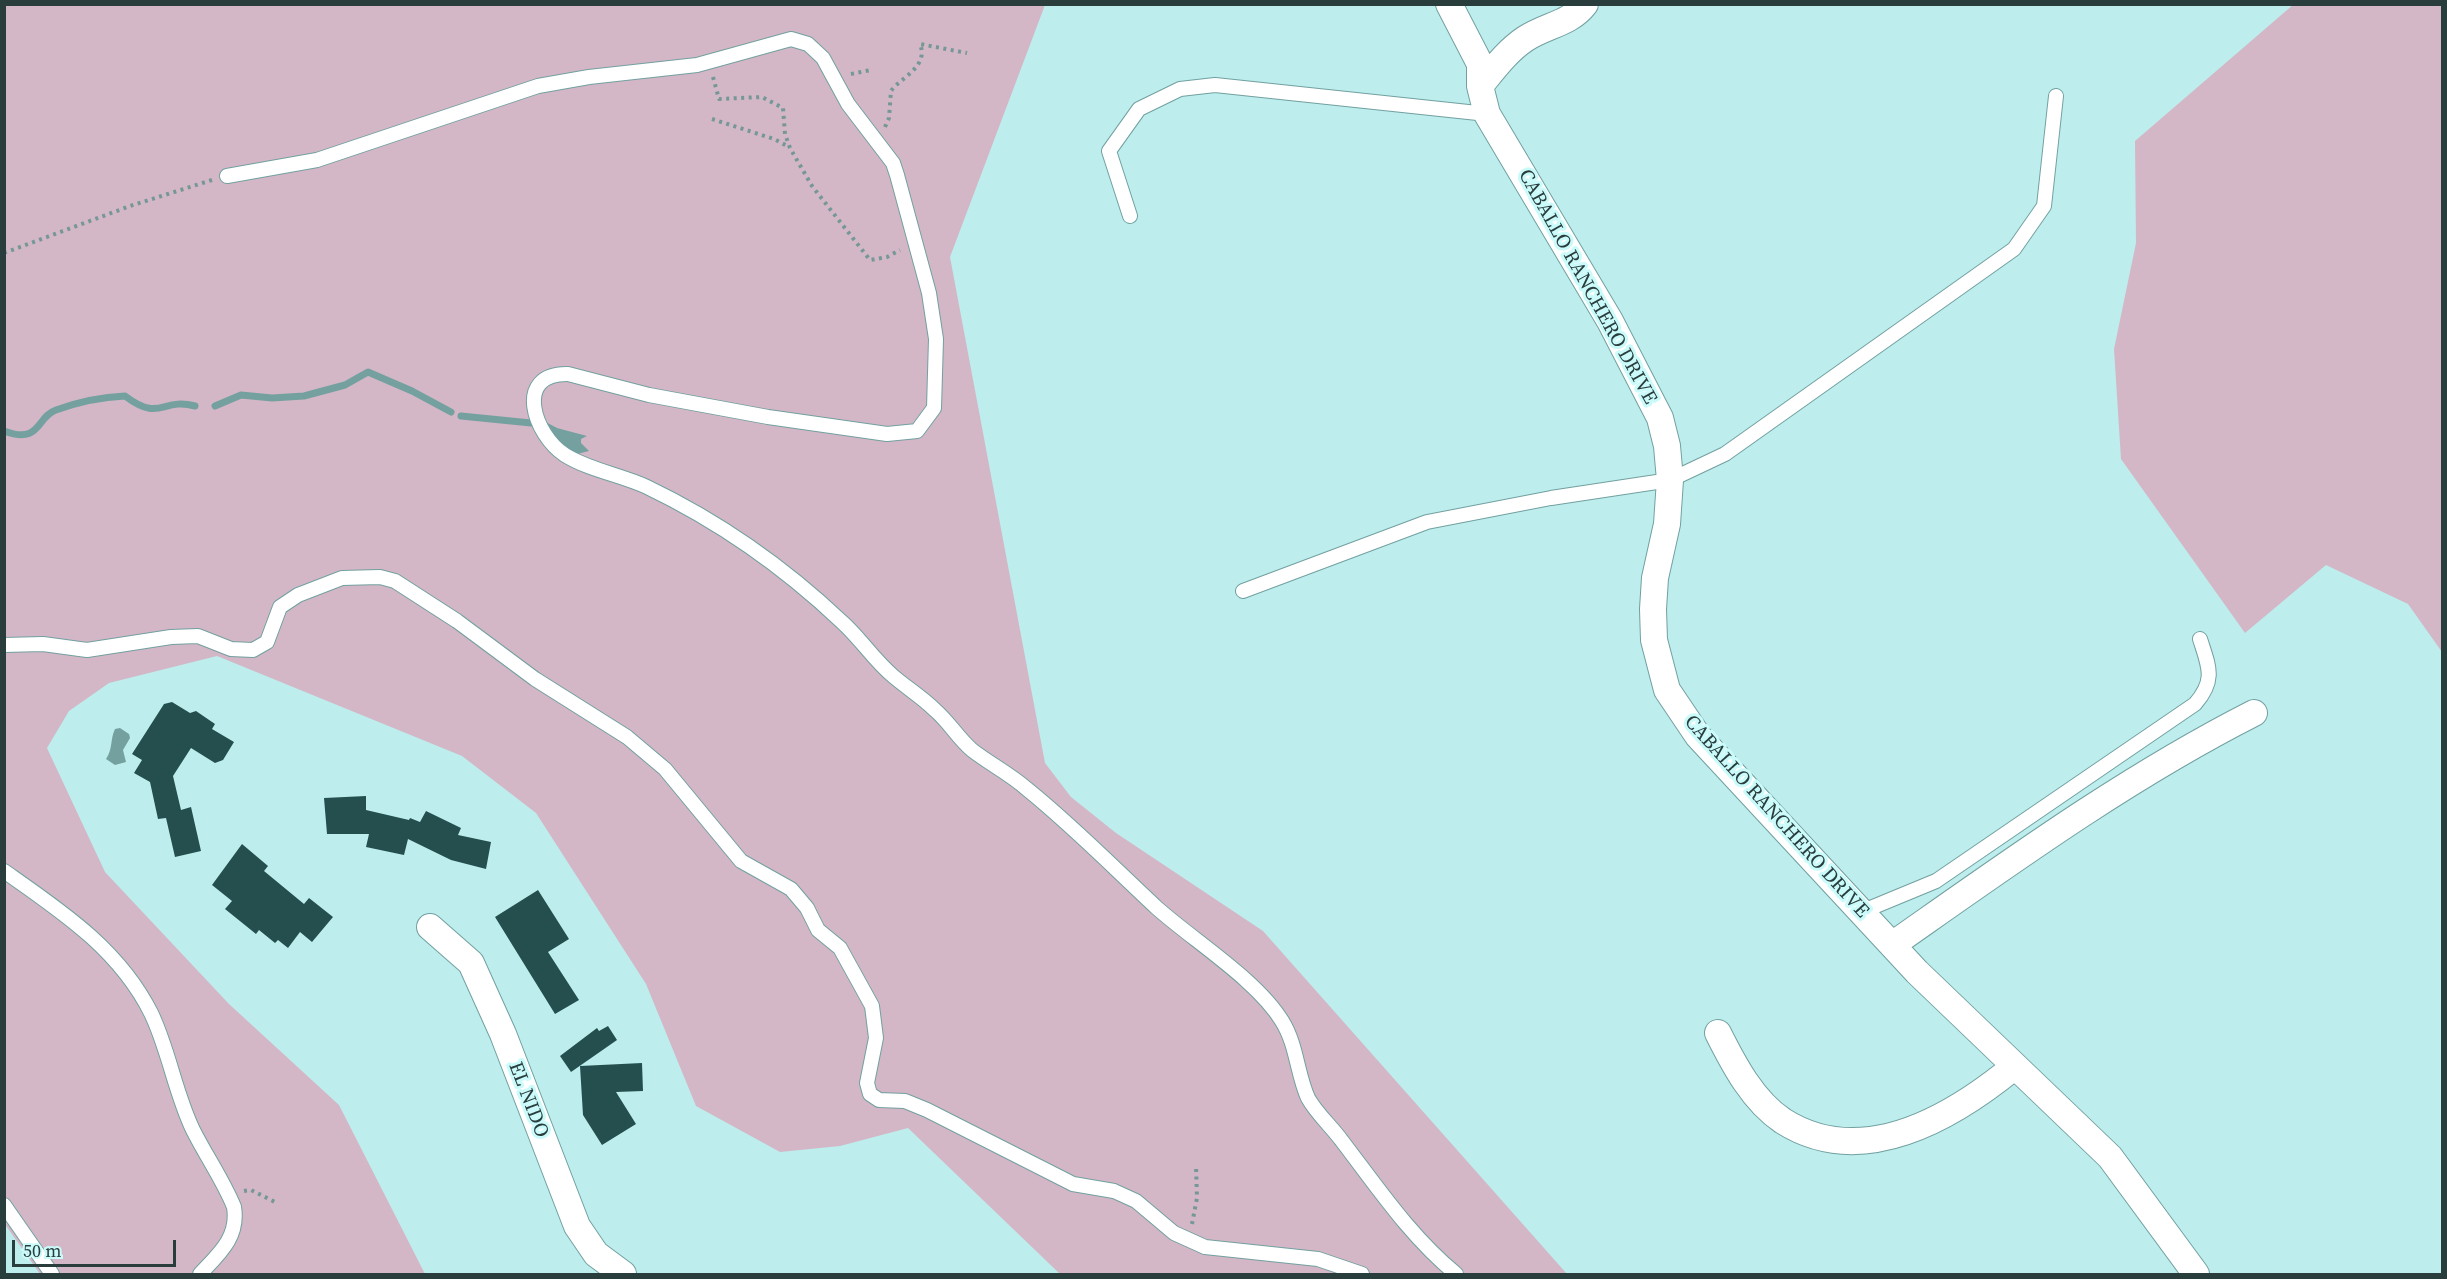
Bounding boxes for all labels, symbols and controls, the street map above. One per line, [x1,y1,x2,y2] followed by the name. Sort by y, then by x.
[1512,165,1662,409] street label: CABALLO RANCHERO DRIVE
[1679,711,1873,923] street label: CABALLO RANCHERO DRIVE
[503,1059,553,1141] street label: EL NIDO
[15,1228,178,1266] scale bar
[23,1238,61,1263] text: 50 m

